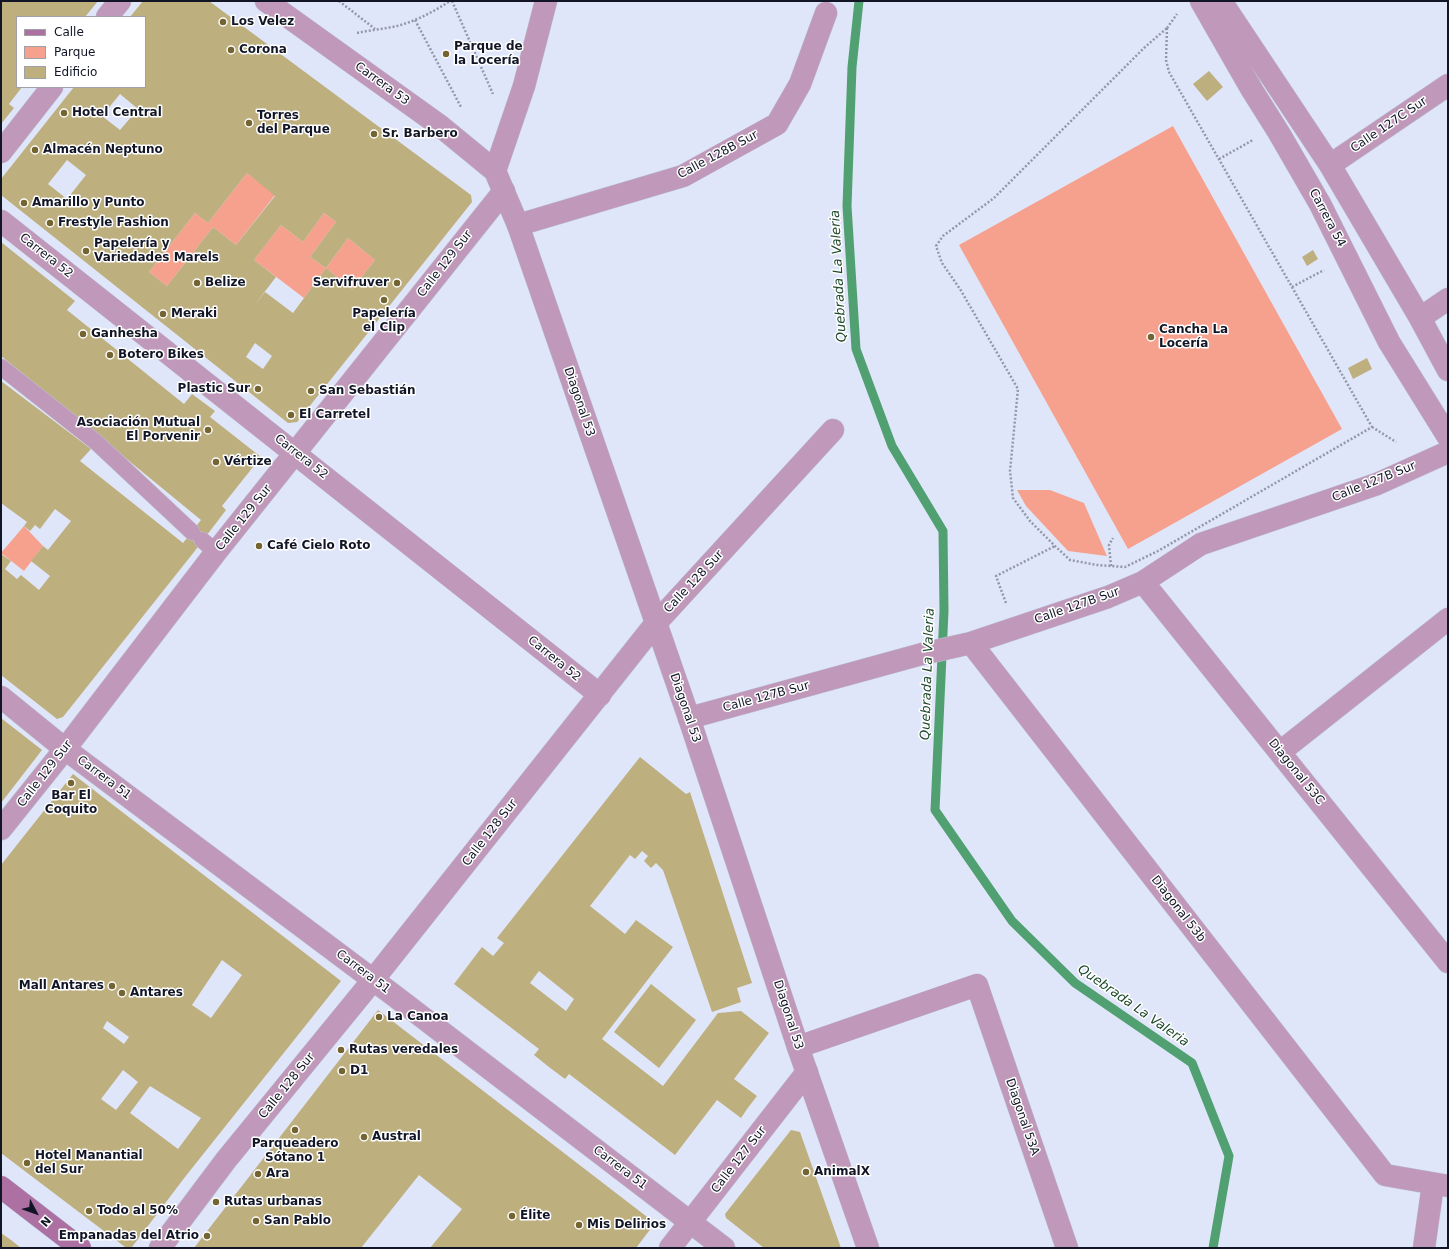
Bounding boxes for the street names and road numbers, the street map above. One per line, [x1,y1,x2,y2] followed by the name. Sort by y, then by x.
[352,59,412,109] street label: Carrera 53
[1348,94,1430,156] street label: Calle 127C Sur
[675,128,761,182] street label: Calle 128B Sur
[1306,186,1348,250] street label: Carrera 54
[415,228,475,300] street label: Calle 129 Sur
[16,231,76,281] street label: Carrera 52
[560,365,598,439] street label: Diagonal 53
[271,432,331,482] street label: Carrera 52
[1330,459,1418,505] street label: Calle 127B Sur
[213,482,275,554] street label: Calle 129 Sur
[661,548,727,616] street label: Calle 128 Sur
[1033,585,1121,627] street label: Calle 127B Sur
[525,633,583,685] street label: Carrera 52
[666,671,704,745] street label: Diagonal 53
[721,679,811,715] street label: Calle 127B Sur
[1265,736,1327,808] street label: Diagonal 53C
[15,738,75,810] street label: Calle 129 Sur
[74,753,134,803] street label: Carrera 51
[460,797,520,869] street label: Calle 128 Sur
[1148,873,1208,945] street label: Diagonal 53b
[333,947,393,997] street label: Carrera 51
[770,978,806,1052] street label: Diagonal 53
[256,1050,318,1122] street label: Calle 128 Sur
[1002,1077,1042,1157] street label: Diagonal 53A
[709,1124,769,1196] street label: Calle 127 Sur
[590,1143,650,1193] street label: Carrera 51

